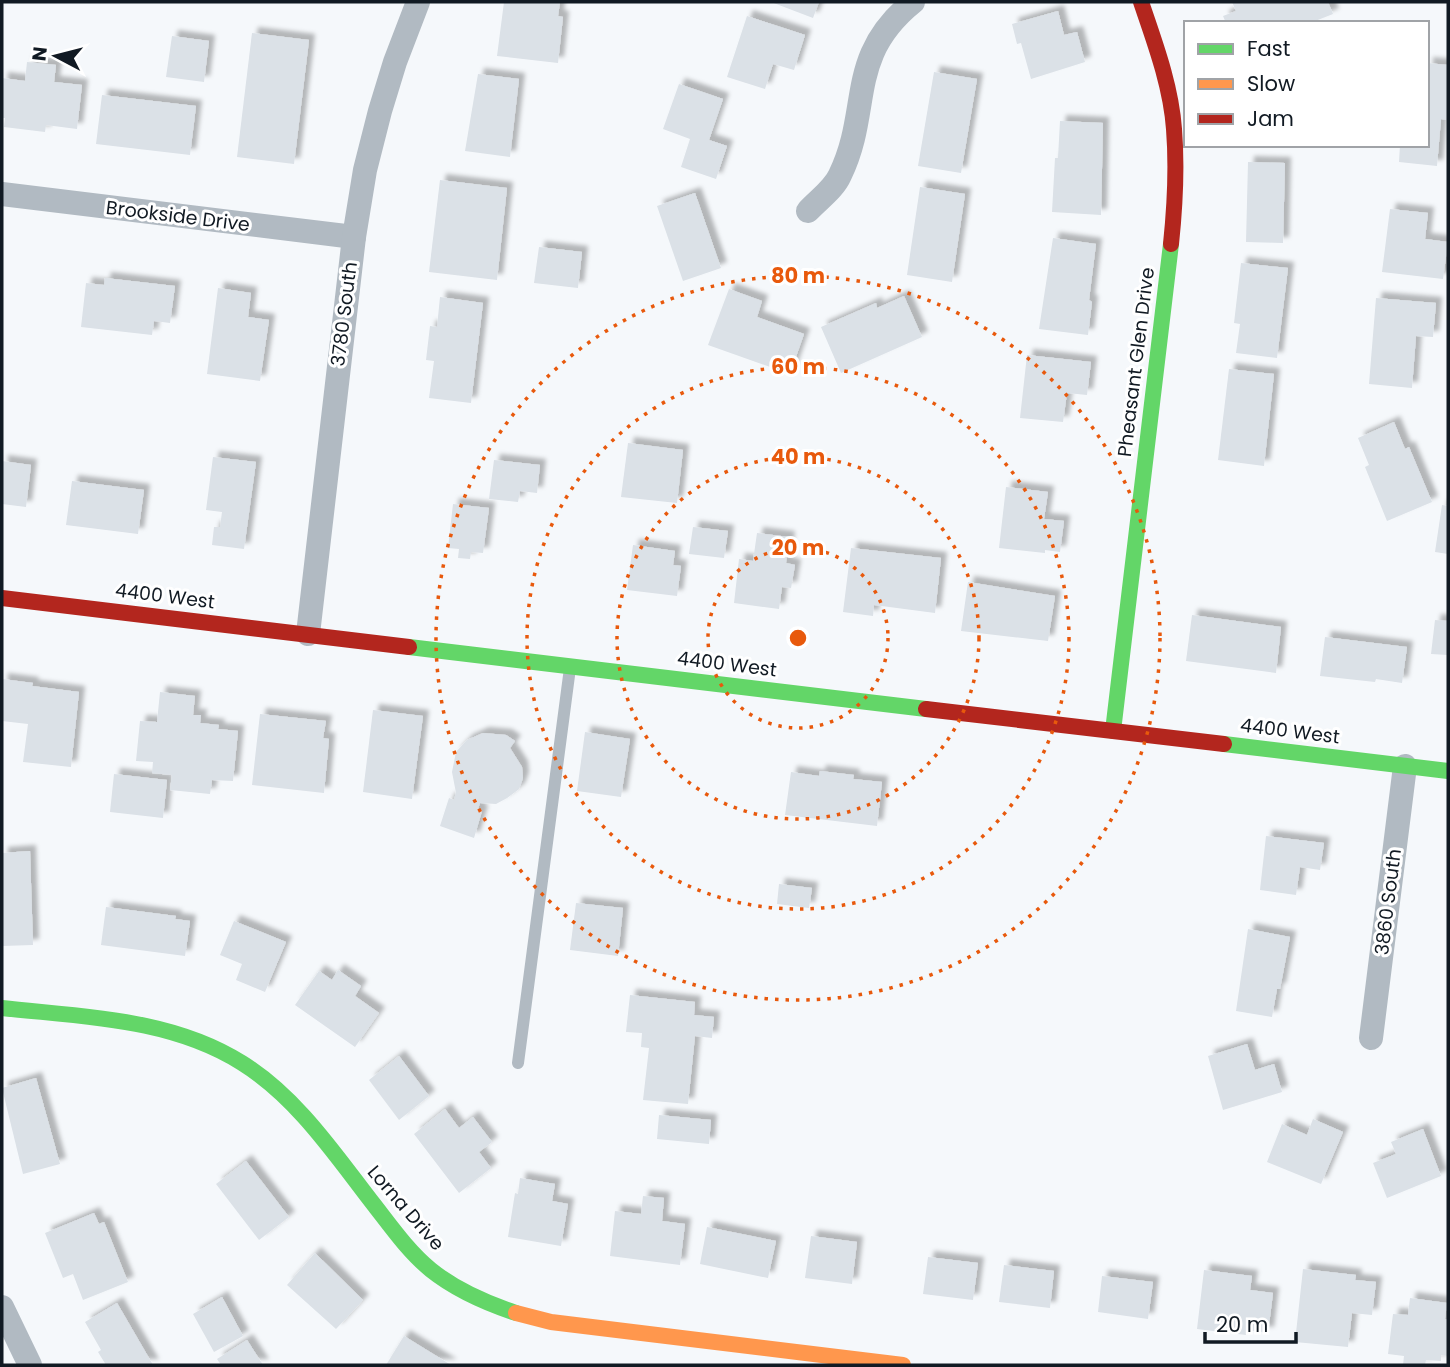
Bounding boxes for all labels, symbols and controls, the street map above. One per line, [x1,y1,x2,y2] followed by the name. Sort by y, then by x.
[21,21,91,91] north arrow
[1184,21,1429,147] legend
[1247,34,1290,63] text: Fast
[25,45,54,63] text: N
[1247,69,1295,98] text: Slow
[1247,104,1294,133] text: Jam
[105,194,251,238] street label: Brookside Drive
[324,260,364,368] street label: 3780 South
[771,261,825,290] text: 80 m
[1111,266,1161,458] street label: Pheasant Glen Drive
[771,352,825,381] text: 60 m
[771,442,825,471] text: 40 m
[772,533,824,562] text: 20 m
[114,577,216,616] street label: 4400 West
[786,626,810,650] centre of rings
[676,645,778,684] street label: 4400 West
[1239,712,1341,751] street label: 4400 West
[1368,847,1408,957] street label: 3860 South
[361,1159,451,1257] street label: Lorna Drive
[1205,1300,1296,1344] scale bar
[1216,1310,1269,1339] text: 20 m

